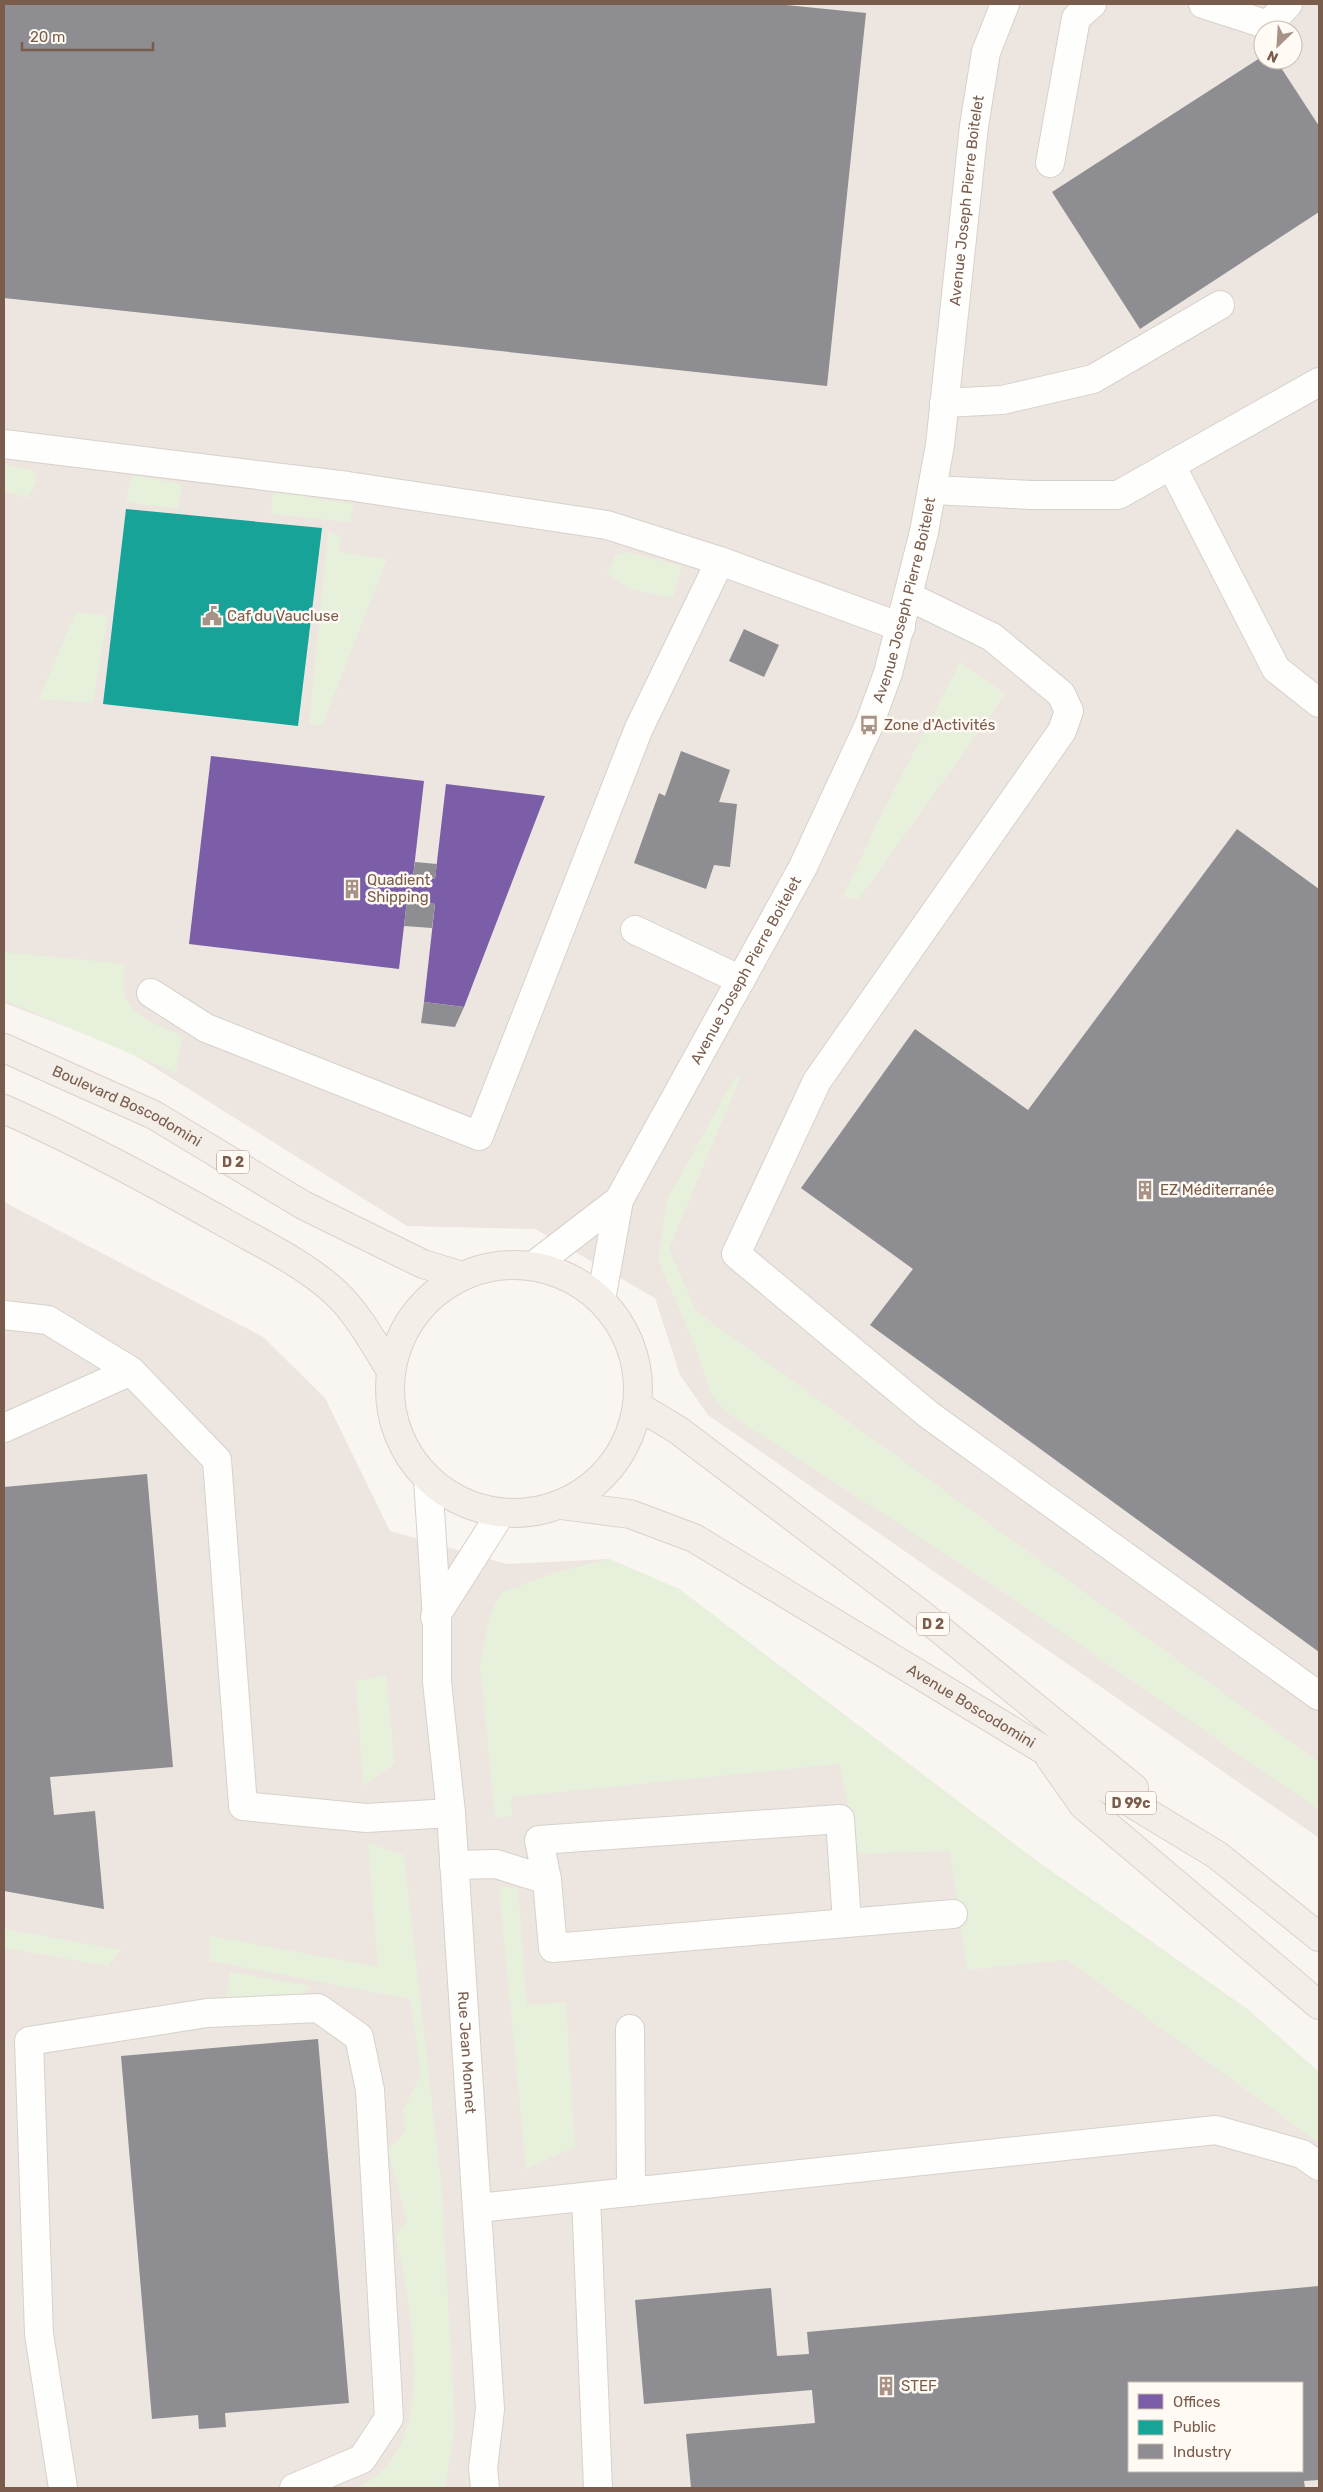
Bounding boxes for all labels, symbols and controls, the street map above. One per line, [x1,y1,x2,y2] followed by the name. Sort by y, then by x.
[22,20,154,52] scale bar
[1253,20,1303,70] north arrow
[30,28,65,46] text: 20 m
[1265,46,1281,66] text: N
[946,94,988,307] street label: Avenue Joseph Pierre Boitelet
[869,495,939,705] street label: Avenue Joseph Pierre Boitelet
[201,605,223,627] public building icon: Caf du Vaucluse
[227,607,339,625] place label: Caf du Vaucluse
[858,714,880,736] bus stop icon: Zone d'Activités
[884,716,996,734] place label: Zone d'Activités
[367,871,430,906] place label: Quadient Shipping
[687,873,805,1067] street label: Avenue Joseph Pierre Boitelet
[341,878,363,900] building icon: Quadient Shipping
[49,1062,205,1151] street label: Boulevard Boscodomini
[217,1150,249,1174] road number: D 2
[1134,1179,1156,1201] building icon: EZ Méditerranée
[1160,1181,1274,1199] place label: EZ Méditerranée
[917,1612,949,1636] road number: D 2
[904,1660,1039,1752] street label: Avenue Boscodomini
[1106,1792,1156,1815] road number: D 99c
[454,1991,480,2114] street label: Rue Jean Monnet
[875,2375,897,2397] building icon: STEF
[901,2377,937,2395] place label: STEF
[1128,2382,1303,2472] legend
[1173,2393,1221,2411] text: Offices
[1173,2418,1216,2436] text: Public
[1173,2443,1232,2461] text: Industry

